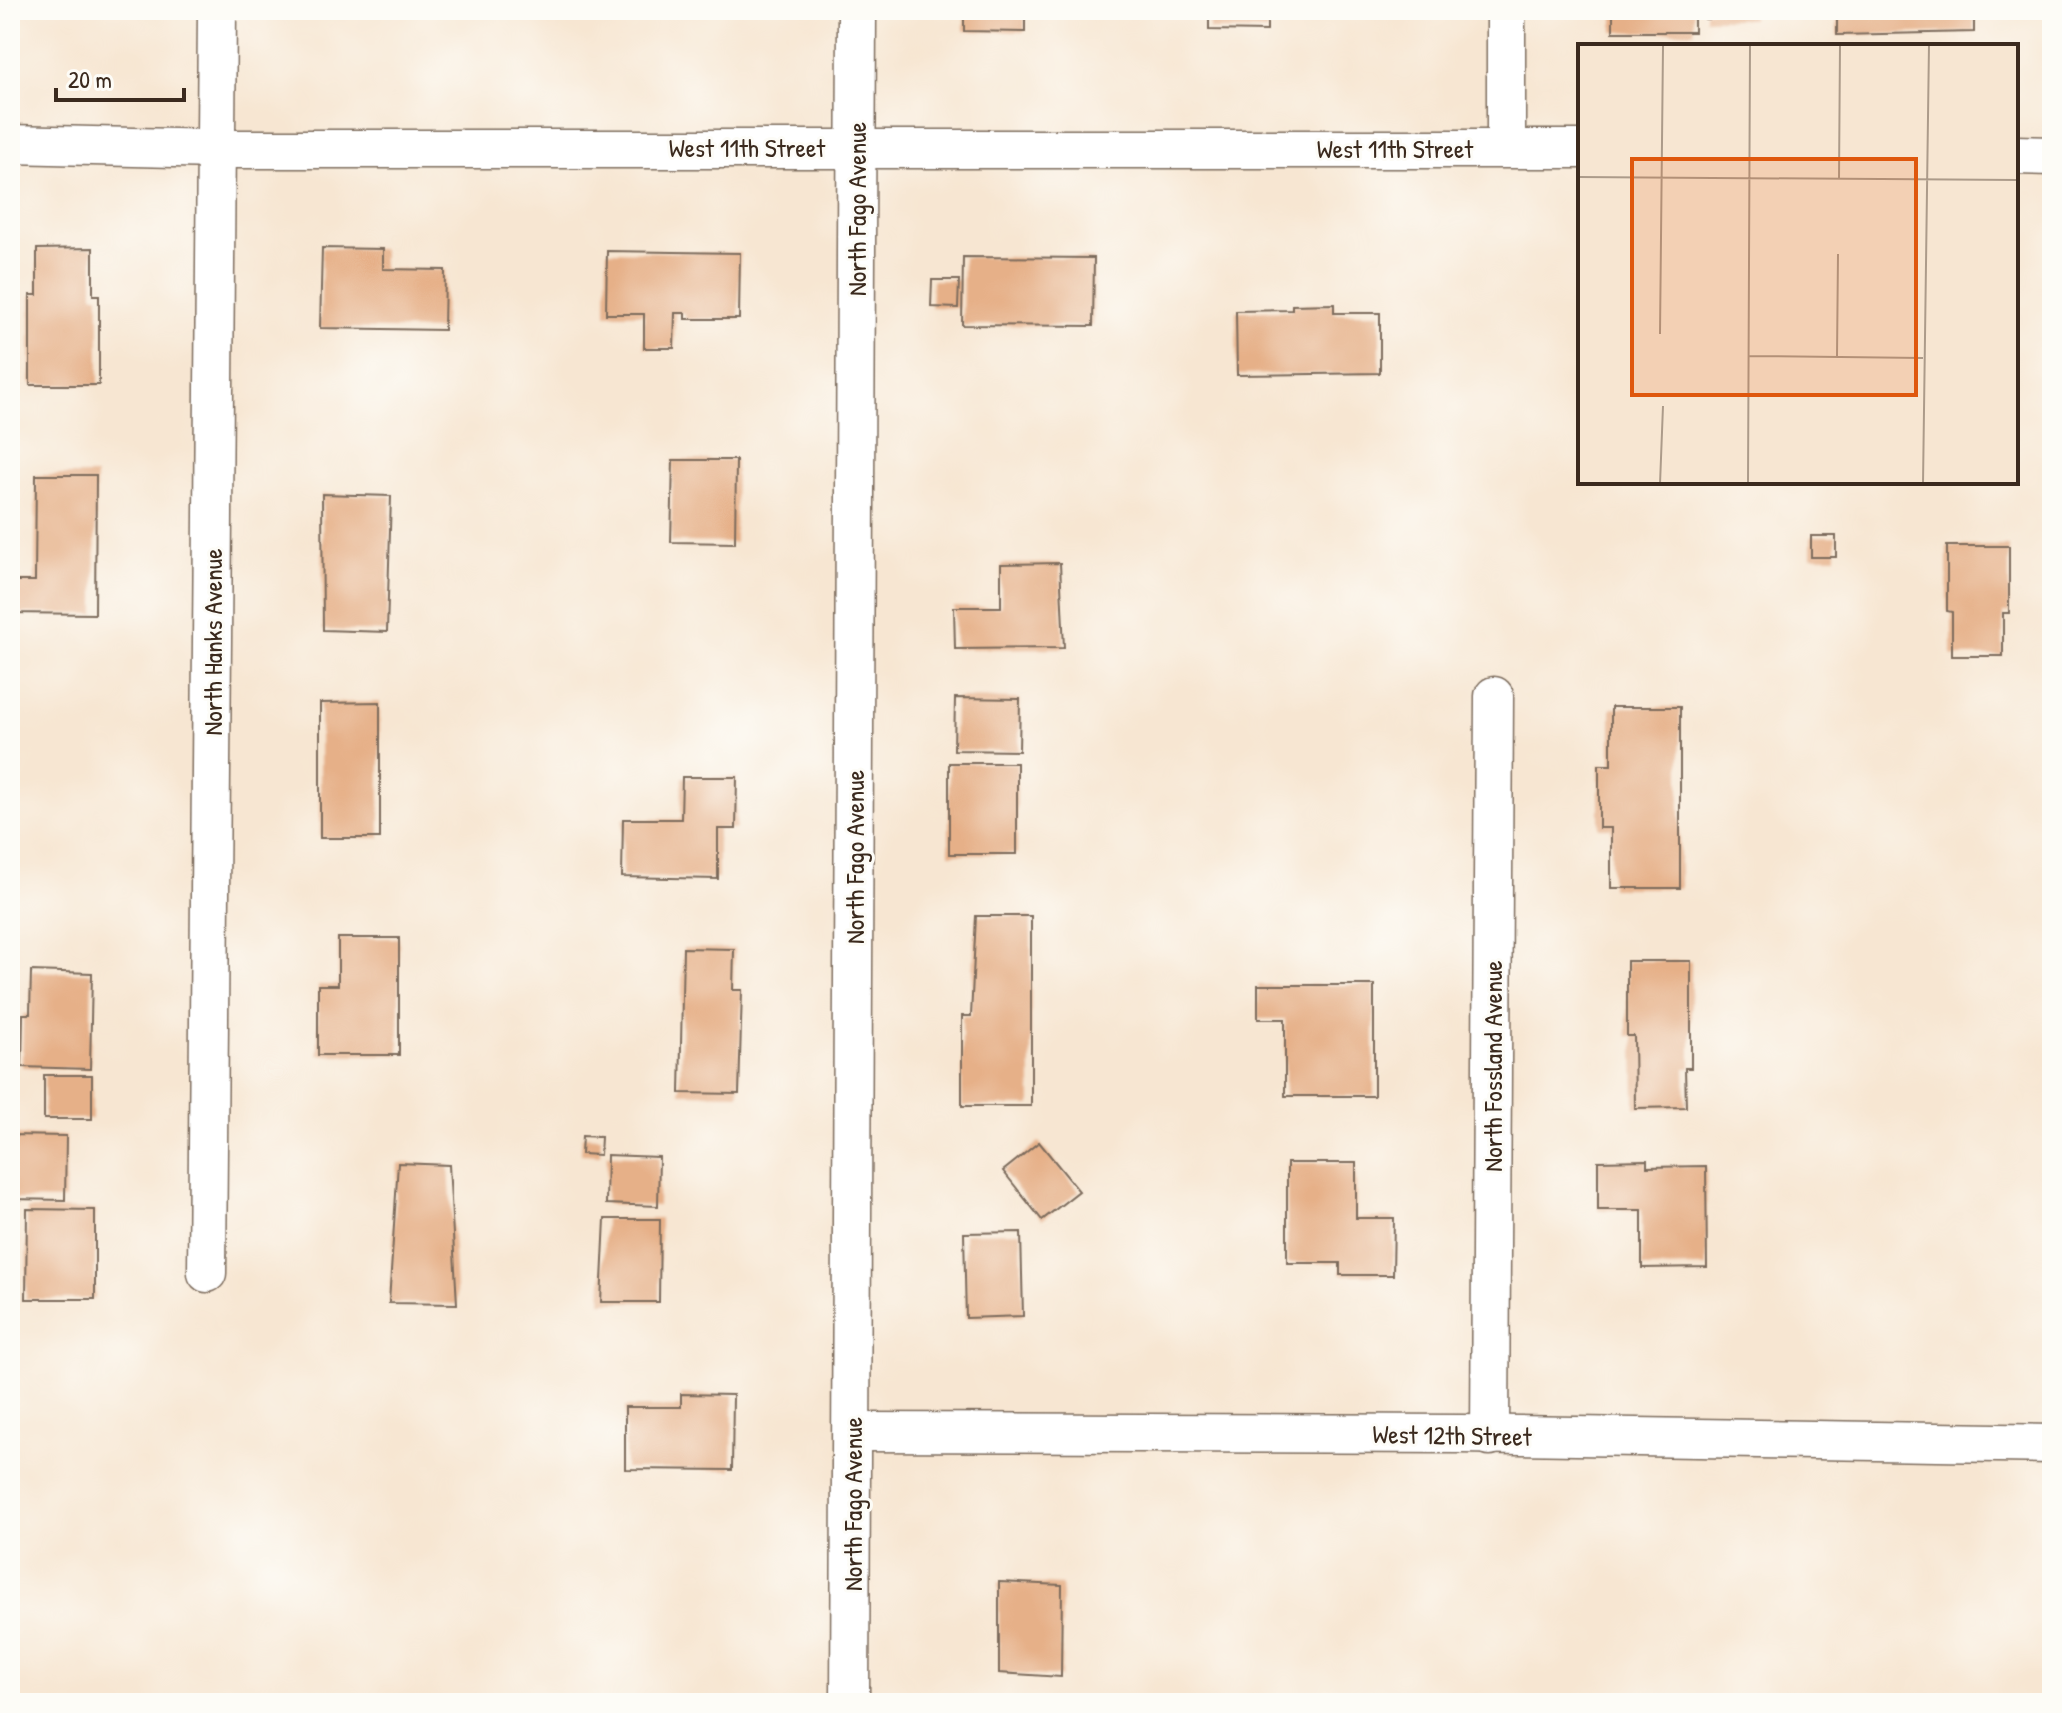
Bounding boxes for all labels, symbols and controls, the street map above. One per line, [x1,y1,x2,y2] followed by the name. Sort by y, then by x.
[1578,44,2018,484] inset map
[56,52,184,102] scale bar
[68,63,112,95] text: 20 m
[839,122,874,296] street label: North Fago Avenue
[669,130,826,165] street label: West 11th Street
[1317,131,1474,166] street label: West 11th Street
[195,549,230,736] street label: North Hanks Avenue
[837,770,872,944] street label: North Fago Avenue
[1475,960,1510,1172] street label: North Fossland Avenue
[1372,1416,1533,1454] street label: West 12th Street
[835,1417,870,1591] street label: North Fago Avenue

